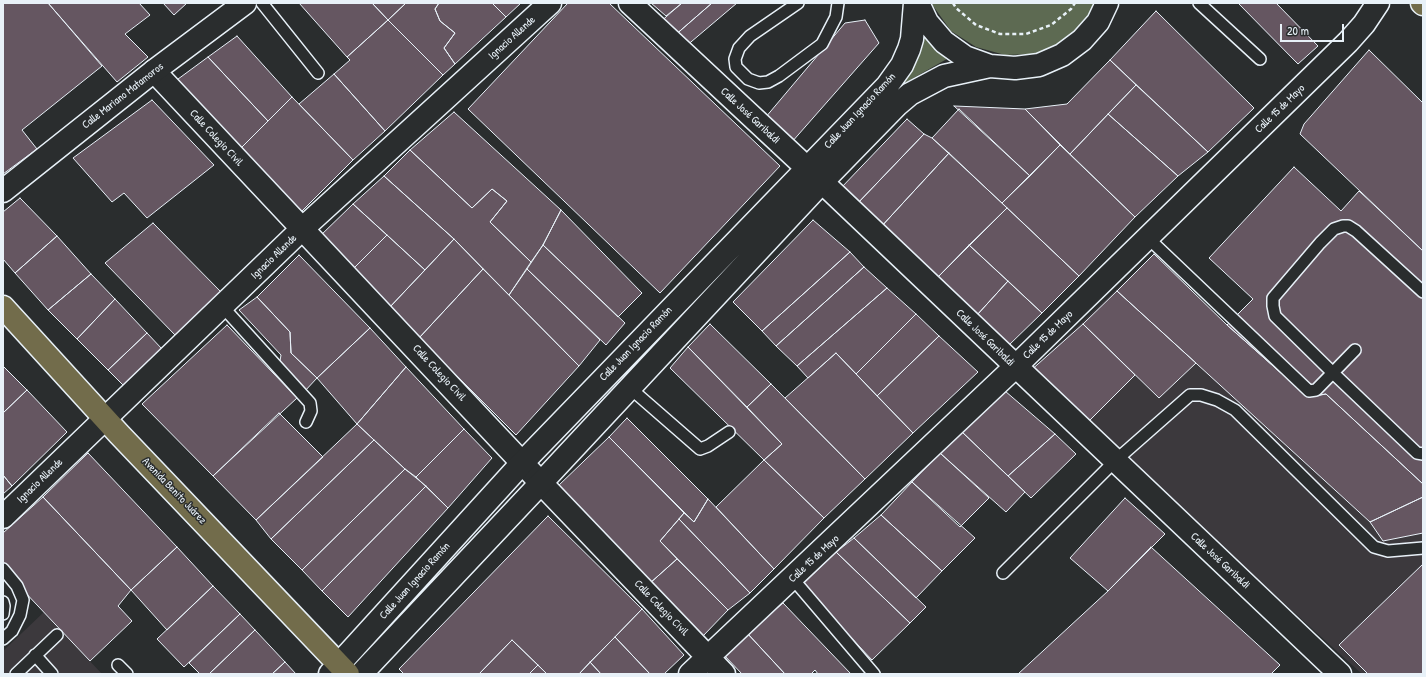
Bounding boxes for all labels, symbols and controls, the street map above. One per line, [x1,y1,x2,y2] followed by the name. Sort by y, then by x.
[486,13,538,63] street label: Ignacio Allende
[1282,16,1346,42] scale bar
[1287,22,1309,39] text: 20 m
[80,60,166,132] street label: Calle Mariano Matamoros
[821,70,899,152] street label: Calle Juan Ignacio Ramón
[1252,82,1308,136] street label: Calle 15 de Mayo
[718,85,782,147] street label: Calle José Garibaldi
[186,107,246,169] street label: Calle Colegio Civil
[248,232,300,282] street label: Ignacio Allende
[597,304,675,384] street label: Calle Juan Ignacio Ramón
[953,307,1017,369] street label: Calle José Garibaldi
[1020,308,1076,362] street label: Calle 15 de Mayo
[409,342,469,404] street label: Calle Colegio Civil
[139,455,209,527] street label: Avenida Benito Juárez
[14,456,66,506] street label: Ignacio Allende
[1188,530,1252,592] street label: Calle José Garibaldi
[786,532,842,586] street label: Calle 15 de Mayo
[377,540,453,622] street label: Calle Juan Ignacio Ramón
[631,577,691,639] street label: Calle Colegio Civil

